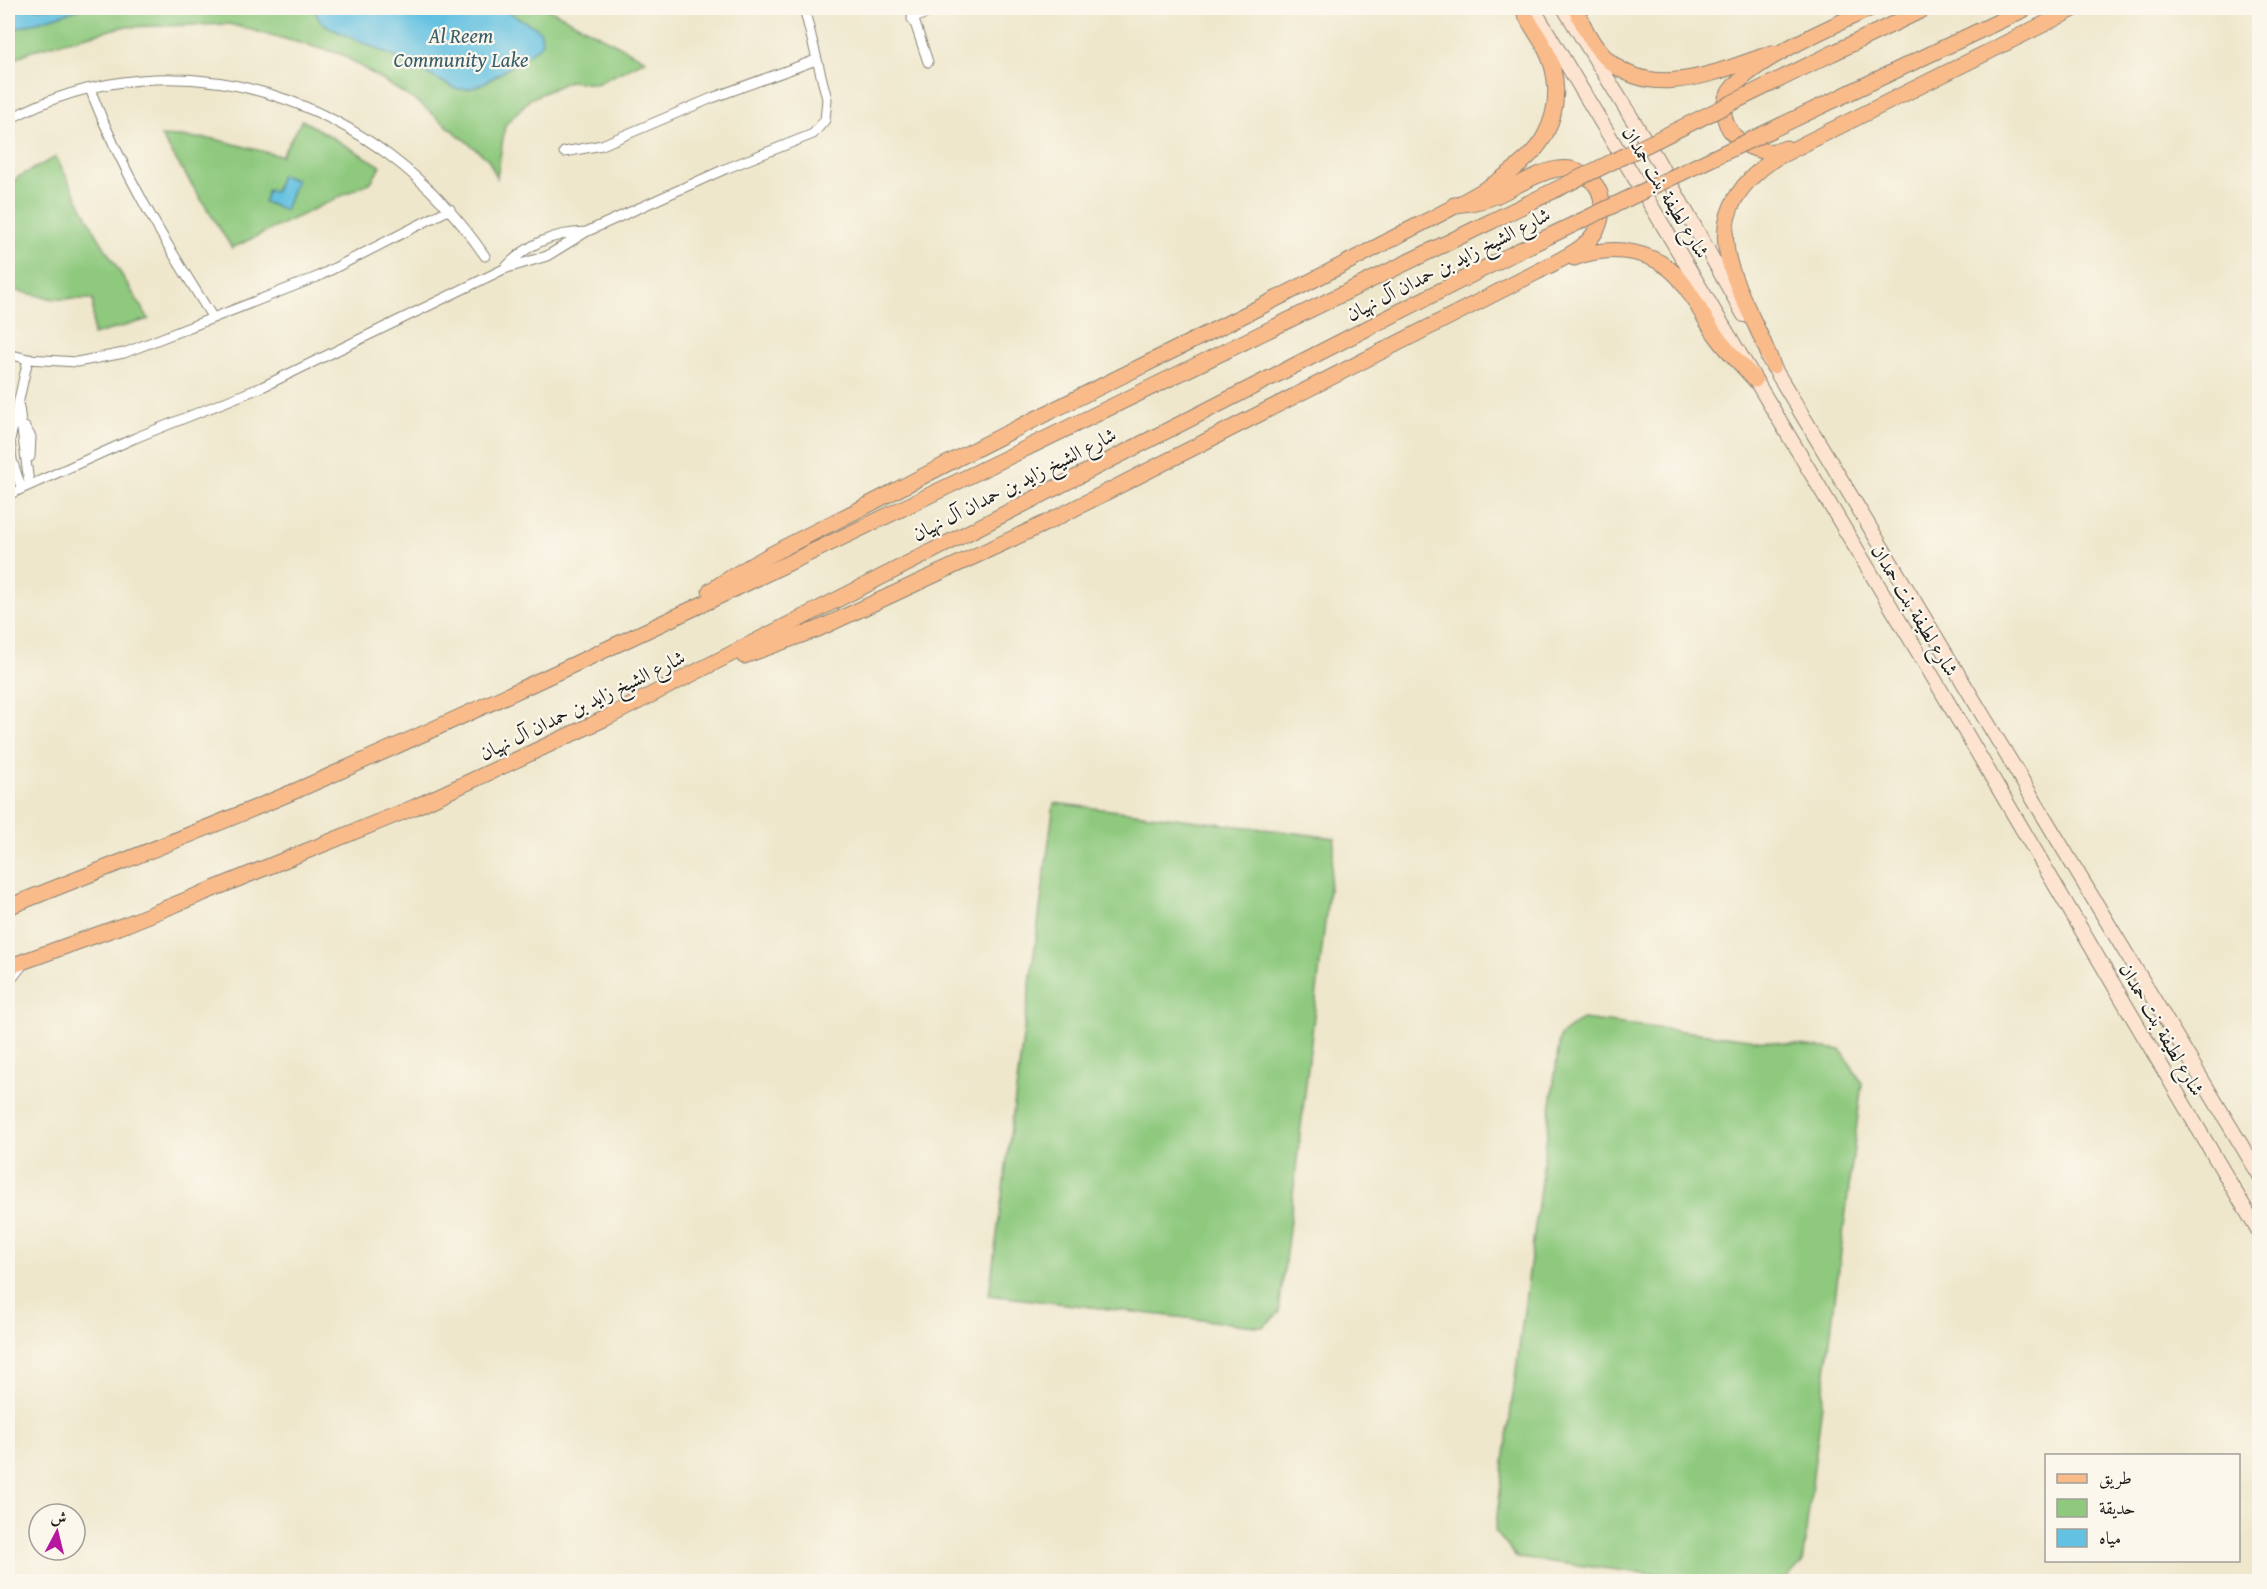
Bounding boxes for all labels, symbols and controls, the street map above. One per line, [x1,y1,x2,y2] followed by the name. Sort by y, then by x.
[394,20,528,75] water label: Al Reem Community Lake
[1612,120,1717,265] street label: شارع لطيفة بنت حمدان
[1340,199,1557,331] street label: شارع الشيخ زايد بن حمدان آل نهيان
[906,419,1123,551] street label: شارع الشيخ زايد بن حمدان آل نهيان
[1861,538,1966,683] street label: شارع لطيفة بنت حمدان
[474,642,691,771] street label: شارع الشيخ زايد بن حمدان آل نهيان
[2109,957,2212,1103] street label: شارع لطيفة بنت حمدان
[2045,1454,2240,1562] legend
[2099,1464,2132,1491] text: طريق
[2099,1494,2135,1521] text: حديقة
[27,1502,87,1562] north arrow
[49,1504,68,1530] text: ش
[2099,1524,2121,1551] text: مياه

